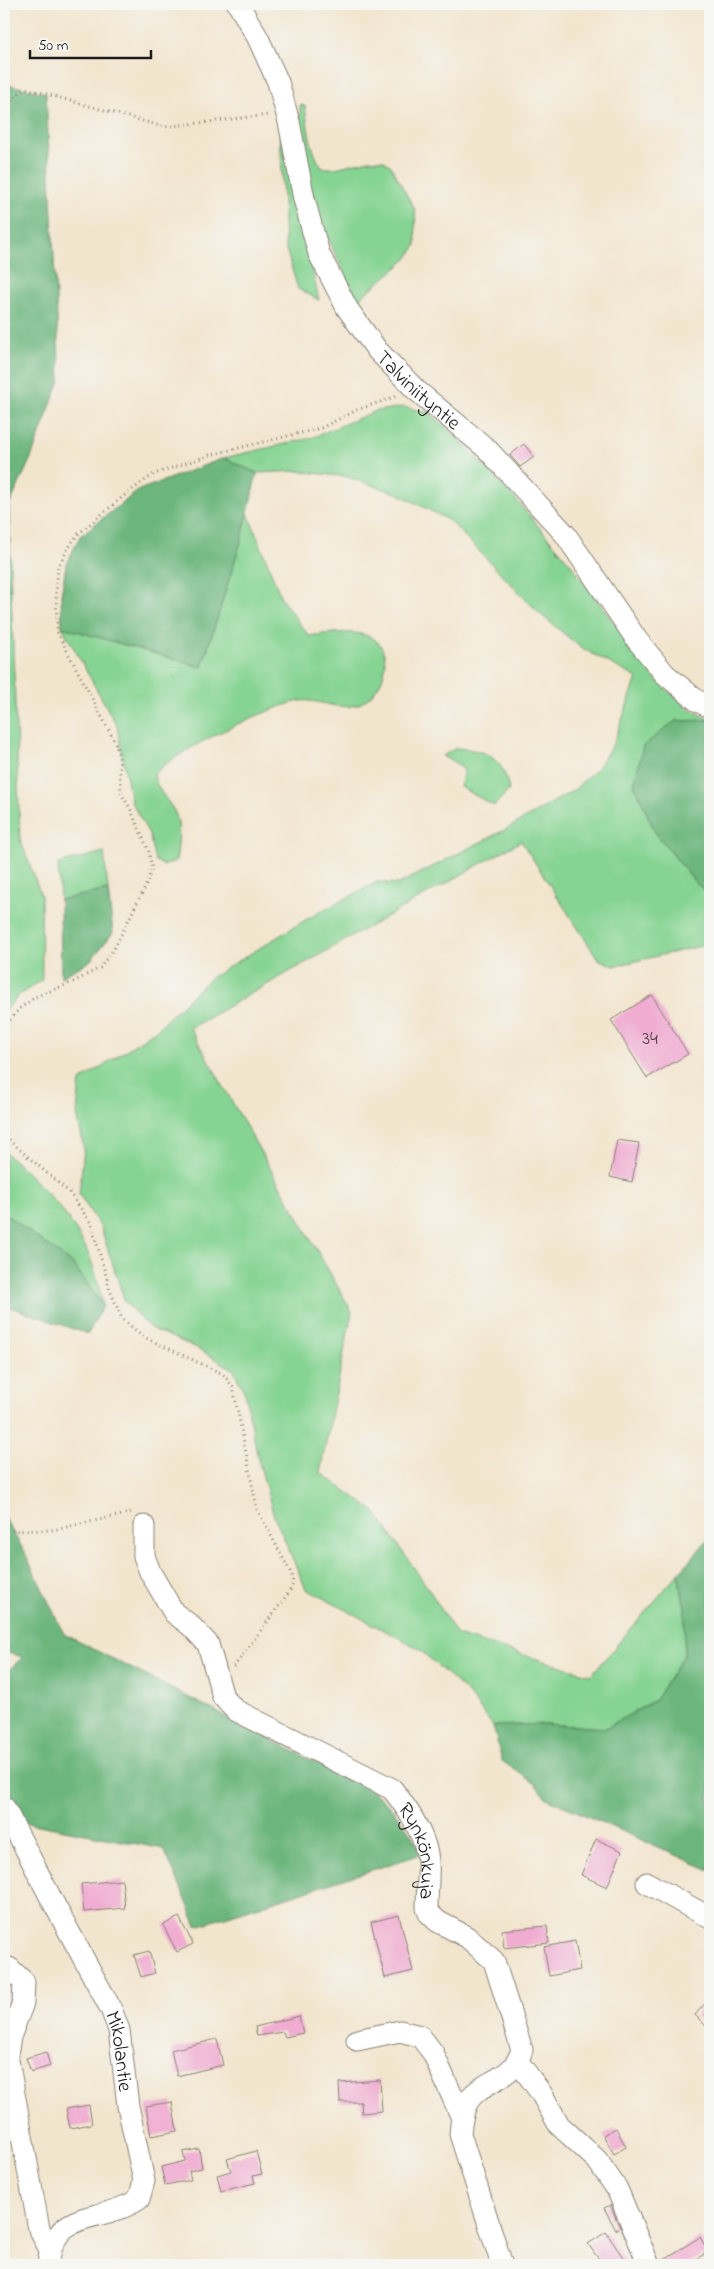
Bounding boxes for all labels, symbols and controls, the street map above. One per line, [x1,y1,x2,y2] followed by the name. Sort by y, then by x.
[30,28,151,60] scale bar
[38,35,69,57] text: 50 m
[368,344,467,439] street label: Talviniityntie
[642,1026,658,1053] house number: 34
[390,1797,441,1900] street label: Rynkönkuja
[96,2007,139,2094] street label: Mikolantie

